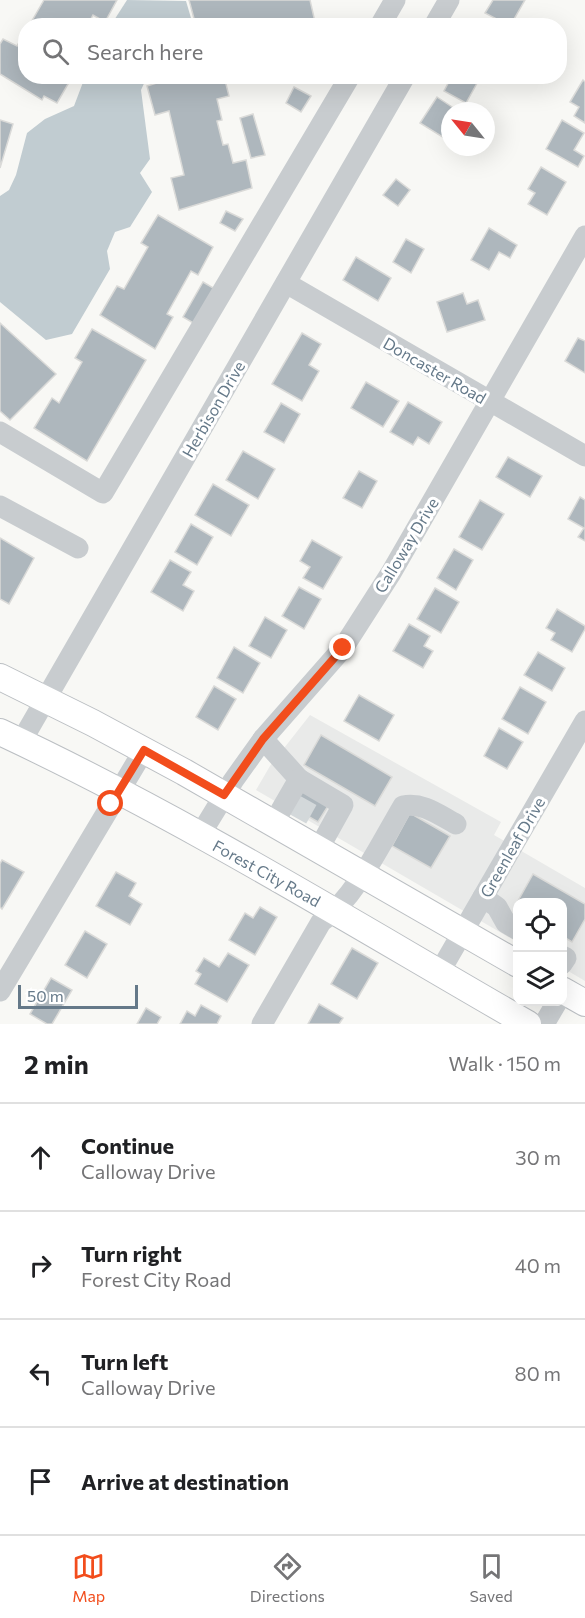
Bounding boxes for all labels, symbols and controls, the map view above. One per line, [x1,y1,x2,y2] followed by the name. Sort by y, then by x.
[18,18,567,84] search box
[39,35,72,68] icon: search
[87,38,203,65] text: Search here
[441,102,495,156] north arrow
[380,333,490,407] street label: Doncaster Road
[178,357,248,461] street label: Herbison Drive
[370,494,442,596] street label: Calloway Drive
[329,634,355,660] route end
[97,790,123,816] route start
[476,793,548,901] street label: Greenleaf Drive
[210,836,324,910] street label: Forest City Road
[513,898,567,1006] map controls
[513,898,567,952] button: locate
[513,952,567,1006] button: layers
[18,982,138,1010] scale bar
[27,986,64,1005] text: 50 m
[24,1048,89,1079] text: 2 min
[449,1051,561,1075] text: Walk · 150 m
[81,1132,174,1159] text: Continue
[24,1141,57,1174] icon: ahead
[515,1145,561,1169] text: 30 m
[81,1159,215,1183] text: Calloway Drive
[81,1240,182,1267] text: Turn right
[24,1249,57,1282] icon: right
[515,1253,561,1277] text: 40 m
[81,1267,231,1291] text: Forest City Road
[81,1348,168,1375] text: Turn left
[24,1357,57,1390] icon: left
[515,1361,561,1385] text: 80 m
[81,1375,215,1399] text: Calloway Drive
[24,1465,57,1498] icon: arrive
[81,1468,289,1495] text: Arrive at destination
[72,1550,105,1605] tab: Map
[250,1550,325,1605] tab: Directions
[469,1550,513,1605] tab: Saved

